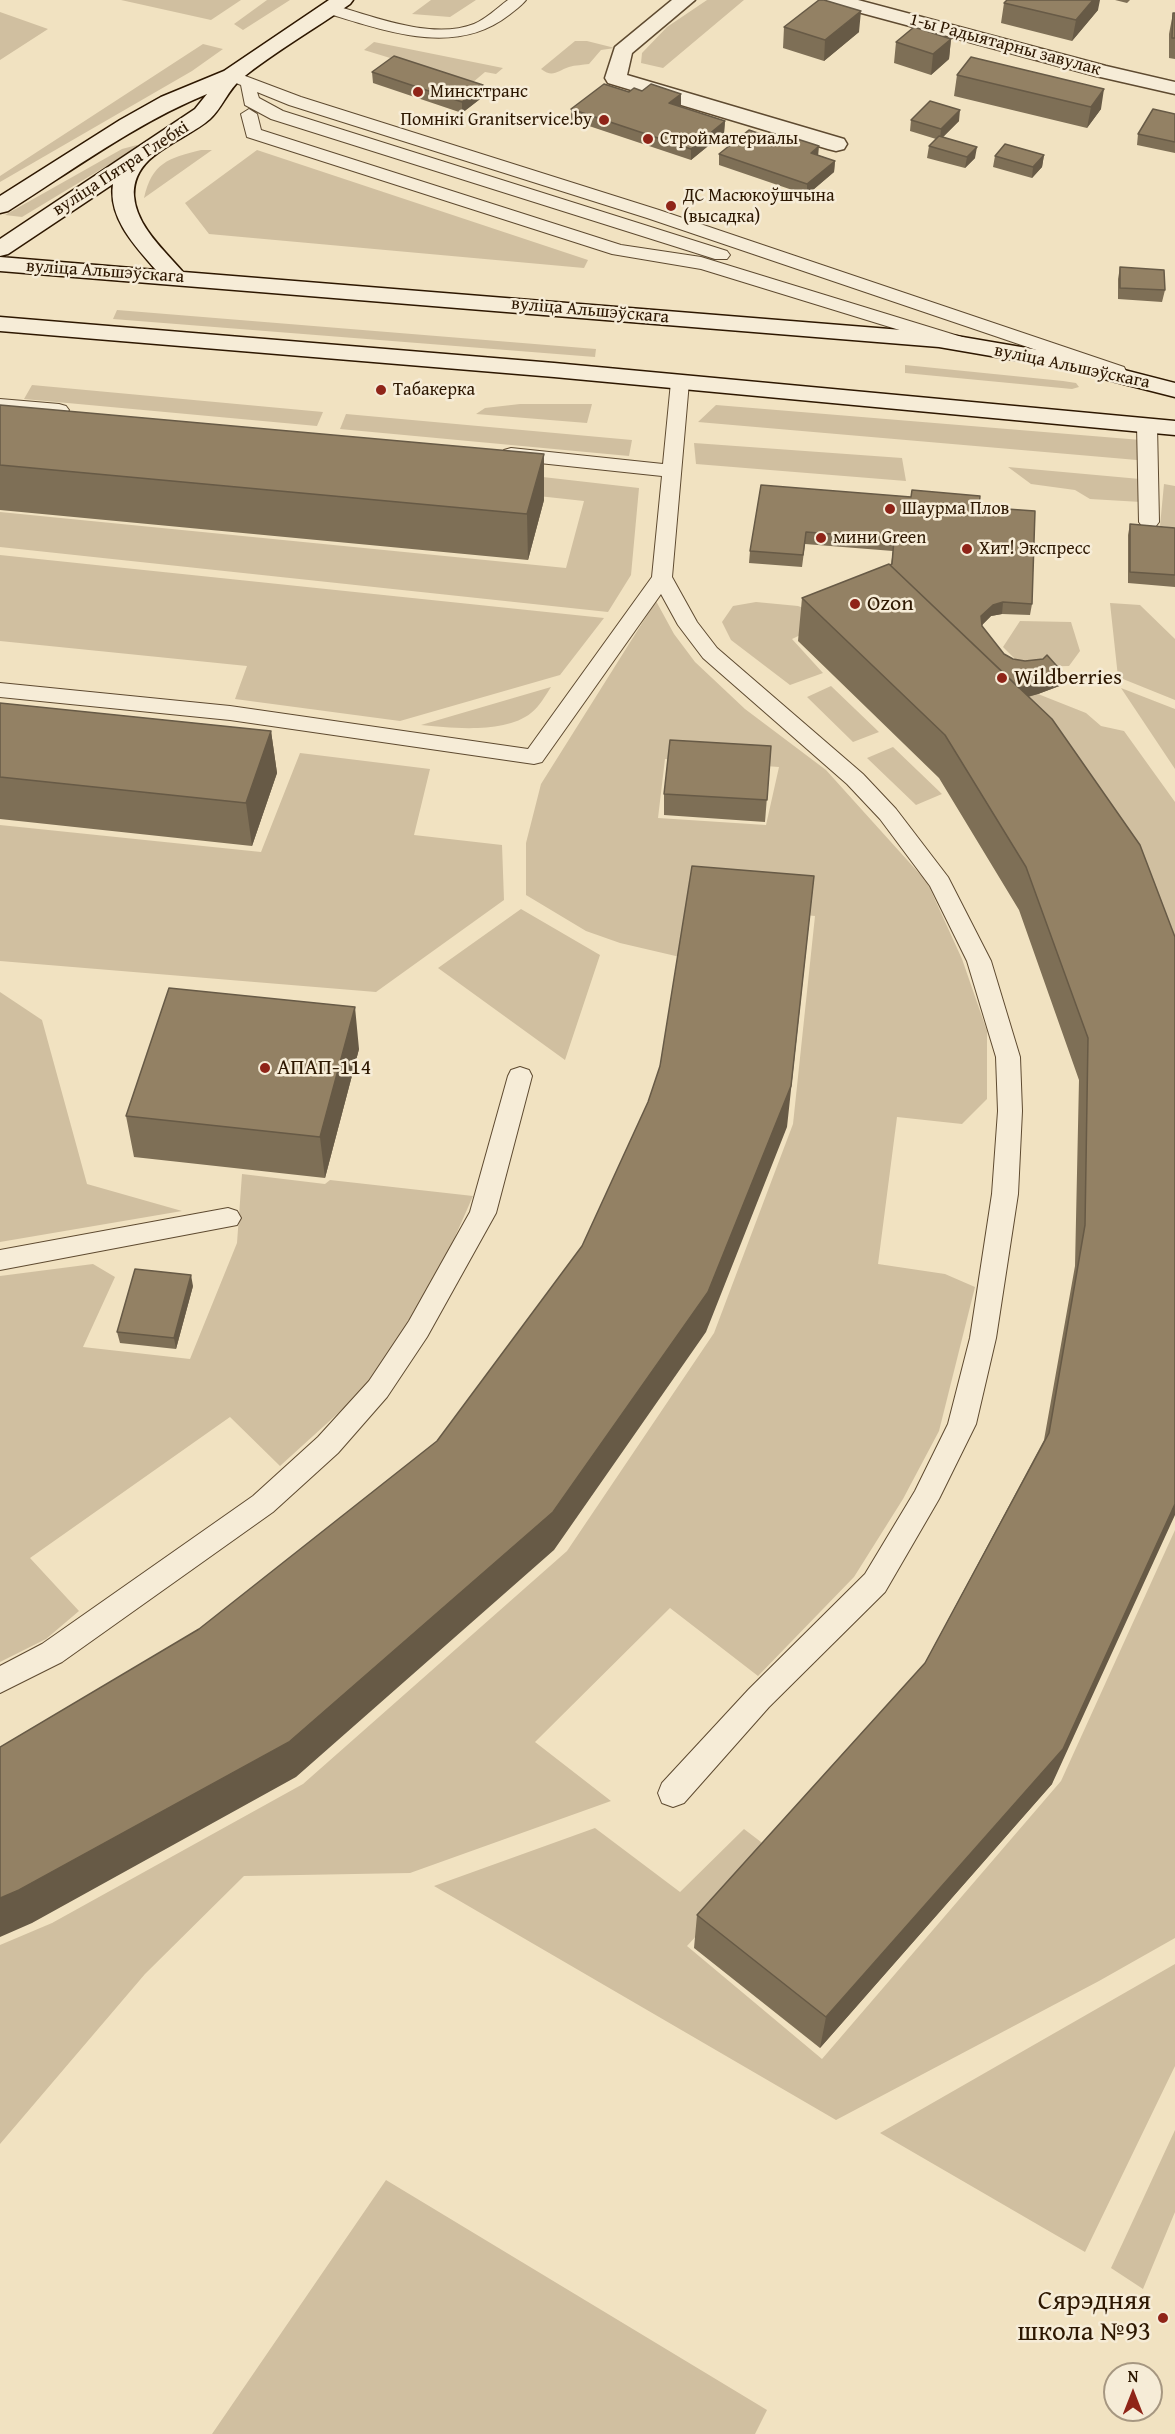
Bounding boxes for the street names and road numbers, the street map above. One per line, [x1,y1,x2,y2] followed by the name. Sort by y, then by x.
[907,9,1103,81] street label: 1-ы Радыятарны завулак
[49,117,193,221] street label: вуліца Пятра Глебкі
[25,256,185,288] street label: вуліца Альшэўскага
[510,293,670,329] street label: вуліца Альшэўскага
[992,340,1152,394] street label: вуліца Альшэўскага

